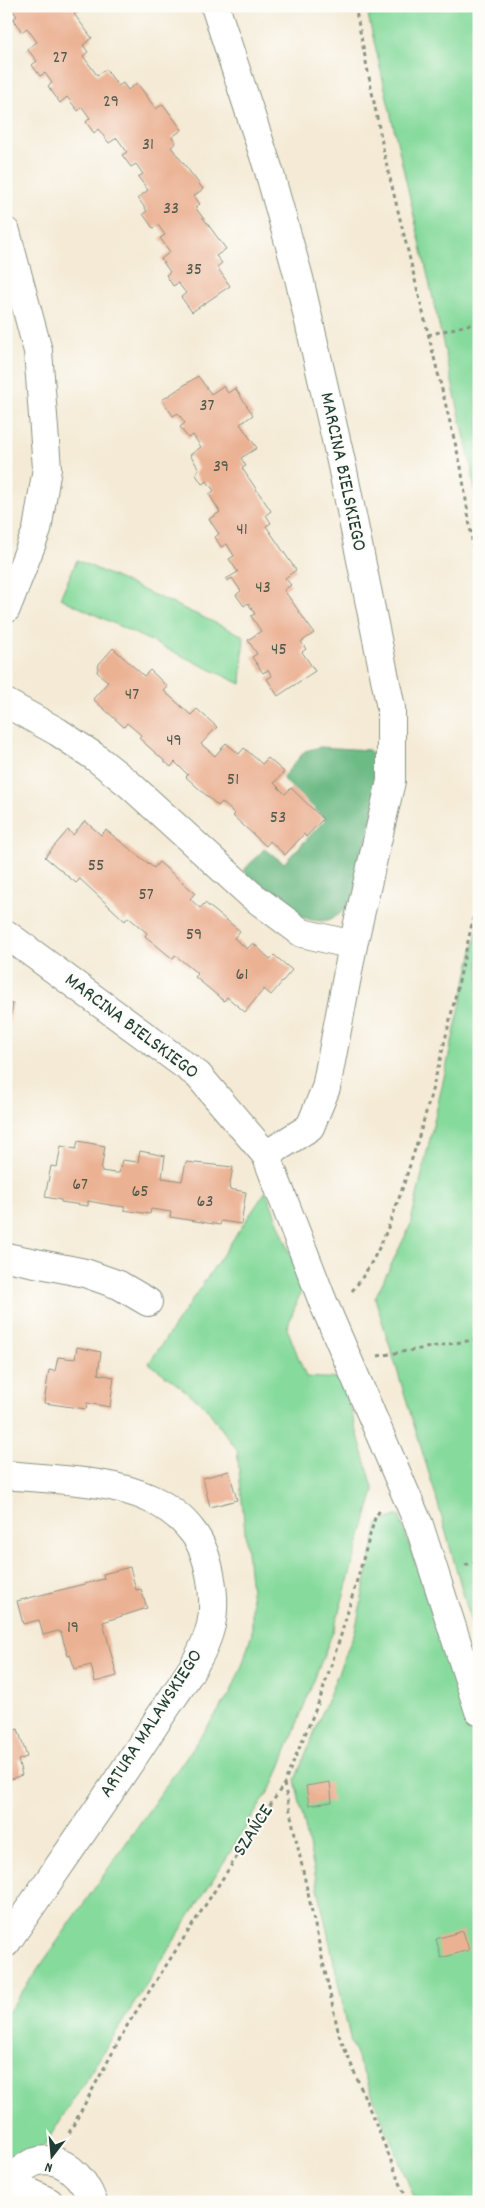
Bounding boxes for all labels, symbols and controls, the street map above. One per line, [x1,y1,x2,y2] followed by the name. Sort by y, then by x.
[53,46,67,71] house number: 27
[103,90,119,115] house number: 29
[142,133,154,158] house number: 31
[163,197,179,222] house number: 33
[186,258,202,283] house number: 35
[311,390,373,554] street label: MARCINA BIELSKIEGO
[200,394,215,419] house number: 37
[213,455,229,480] house number: 39
[236,518,248,543] house number: 41
[255,576,271,601] house number: 43
[271,638,287,663] house number: 45
[125,683,139,708] house number: 47
[166,729,182,754] house number: 49
[227,768,239,793] house number: 51
[270,806,286,831] house number: 53
[88,854,104,879] house number: 55
[138,883,154,908] house number: 57
[186,923,202,948] house number: 59
[236,963,248,988] house number: 61
[58,967,204,1087] street label: MARCINA BIELSKIEGO
[72,1173,88,1198] house number: 67
[131,1180,149,1205] house number: 65
[197,1190,213,1215] house number: 63
[67,1616,79,1641] house number: 19
[94,1644,210,1804] street label: ARTURA MALAWSKIEGO
[227,1800,281,1862] street label: SZAŃCE
[28,2130,78,2180] north arrow
[43,2156,55,2177] text: N

